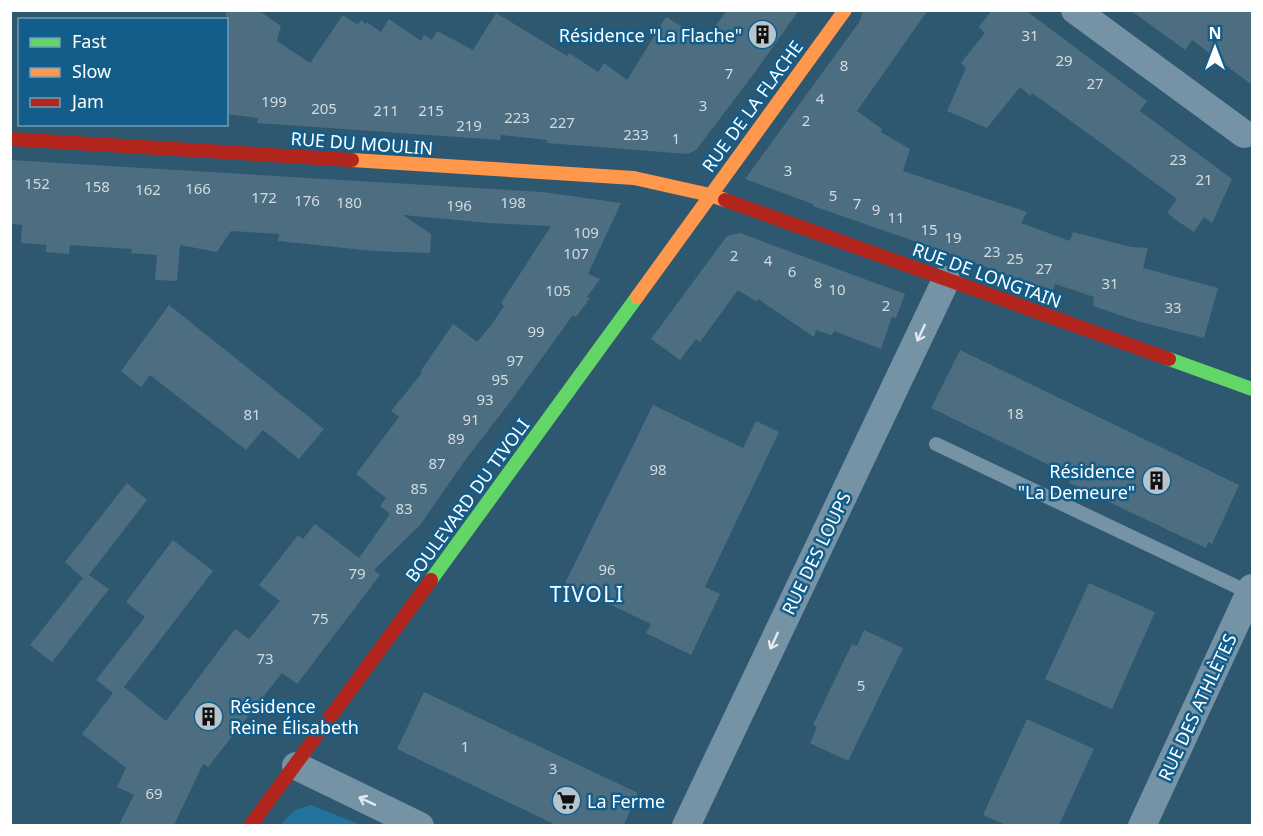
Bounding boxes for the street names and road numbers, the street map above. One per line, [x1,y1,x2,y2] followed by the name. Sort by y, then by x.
[696,35,808,177] street label: RUE DE LA FLACHE
[290,126,434,160] street label: RUE DU MOULIN
[909,237,1065,313] street label: RUE DE LONGTAIN
[400,414,534,586] street label: BOULEVARD DU TIVOLI
[776,487,856,618] street label: RUE DES LOUPS
[1152,629,1242,784] street label: RUE DES ATHLÈTES

